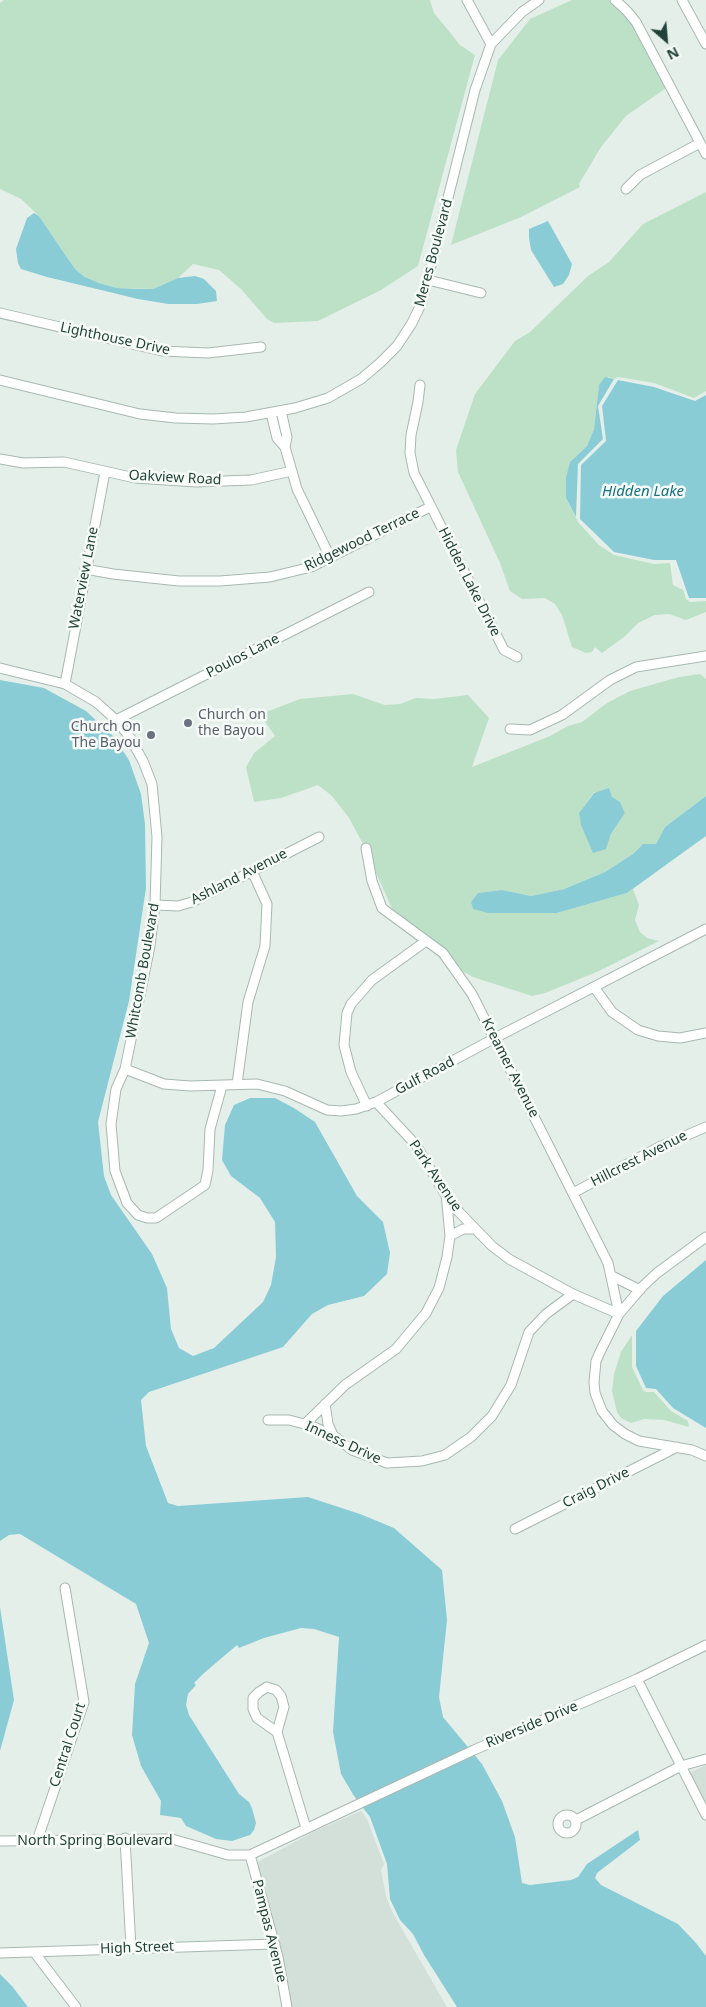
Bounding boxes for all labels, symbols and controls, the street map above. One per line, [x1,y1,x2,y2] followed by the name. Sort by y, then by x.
[641,15,691,65] north arrow
[664,43,682,65] text: N
[412,197,456,309] street label: Meres Boulevard
[59,319,171,359] street label: Lighthouse Drive
[128,467,222,489] street label: Oakview Road
[602,483,684,501] water label: Hidden Lake
[302,505,422,575] street label: Ridgewood Terrace
[66,525,102,631] street label: Waterview Lane
[434,525,504,639] street label: Hidden Lake Drive
[204,630,282,682] street label: Poulos Lane
[198,707,266,740] place label: Church on the Bayou
[182,717,194,729] marker: Church on the Bayou
[71,719,141,752] place label: Church On The Bayou
[145,729,157,741] marker: Church On The Bayou
[188,845,290,909] street label: Ashland Avenue
[123,902,163,1040] street label: Whitcomb Boulevard
[478,1015,542,1121] street label: Kreamer Avenue
[393,1053,457,1099] street label: Gulf Road
[588,1127,690,1191] street label: Hillcrest Avenue
[405,1137,465,1215] street label: Park Avenue
[302,1418,384,1468] street label: Inness Drive
[560,1464,632,1512] street label: Craig Drive
[484,1698,580,1752] street label: Riverside Drive
[46,1701,90,1789] street label: Central Court
[17,1833,173,1849] street label: North Spring Boulevard
[248,1878,290,1984] street label: Pampas Avenue
[100,1938,174,1958] street label: High Street

